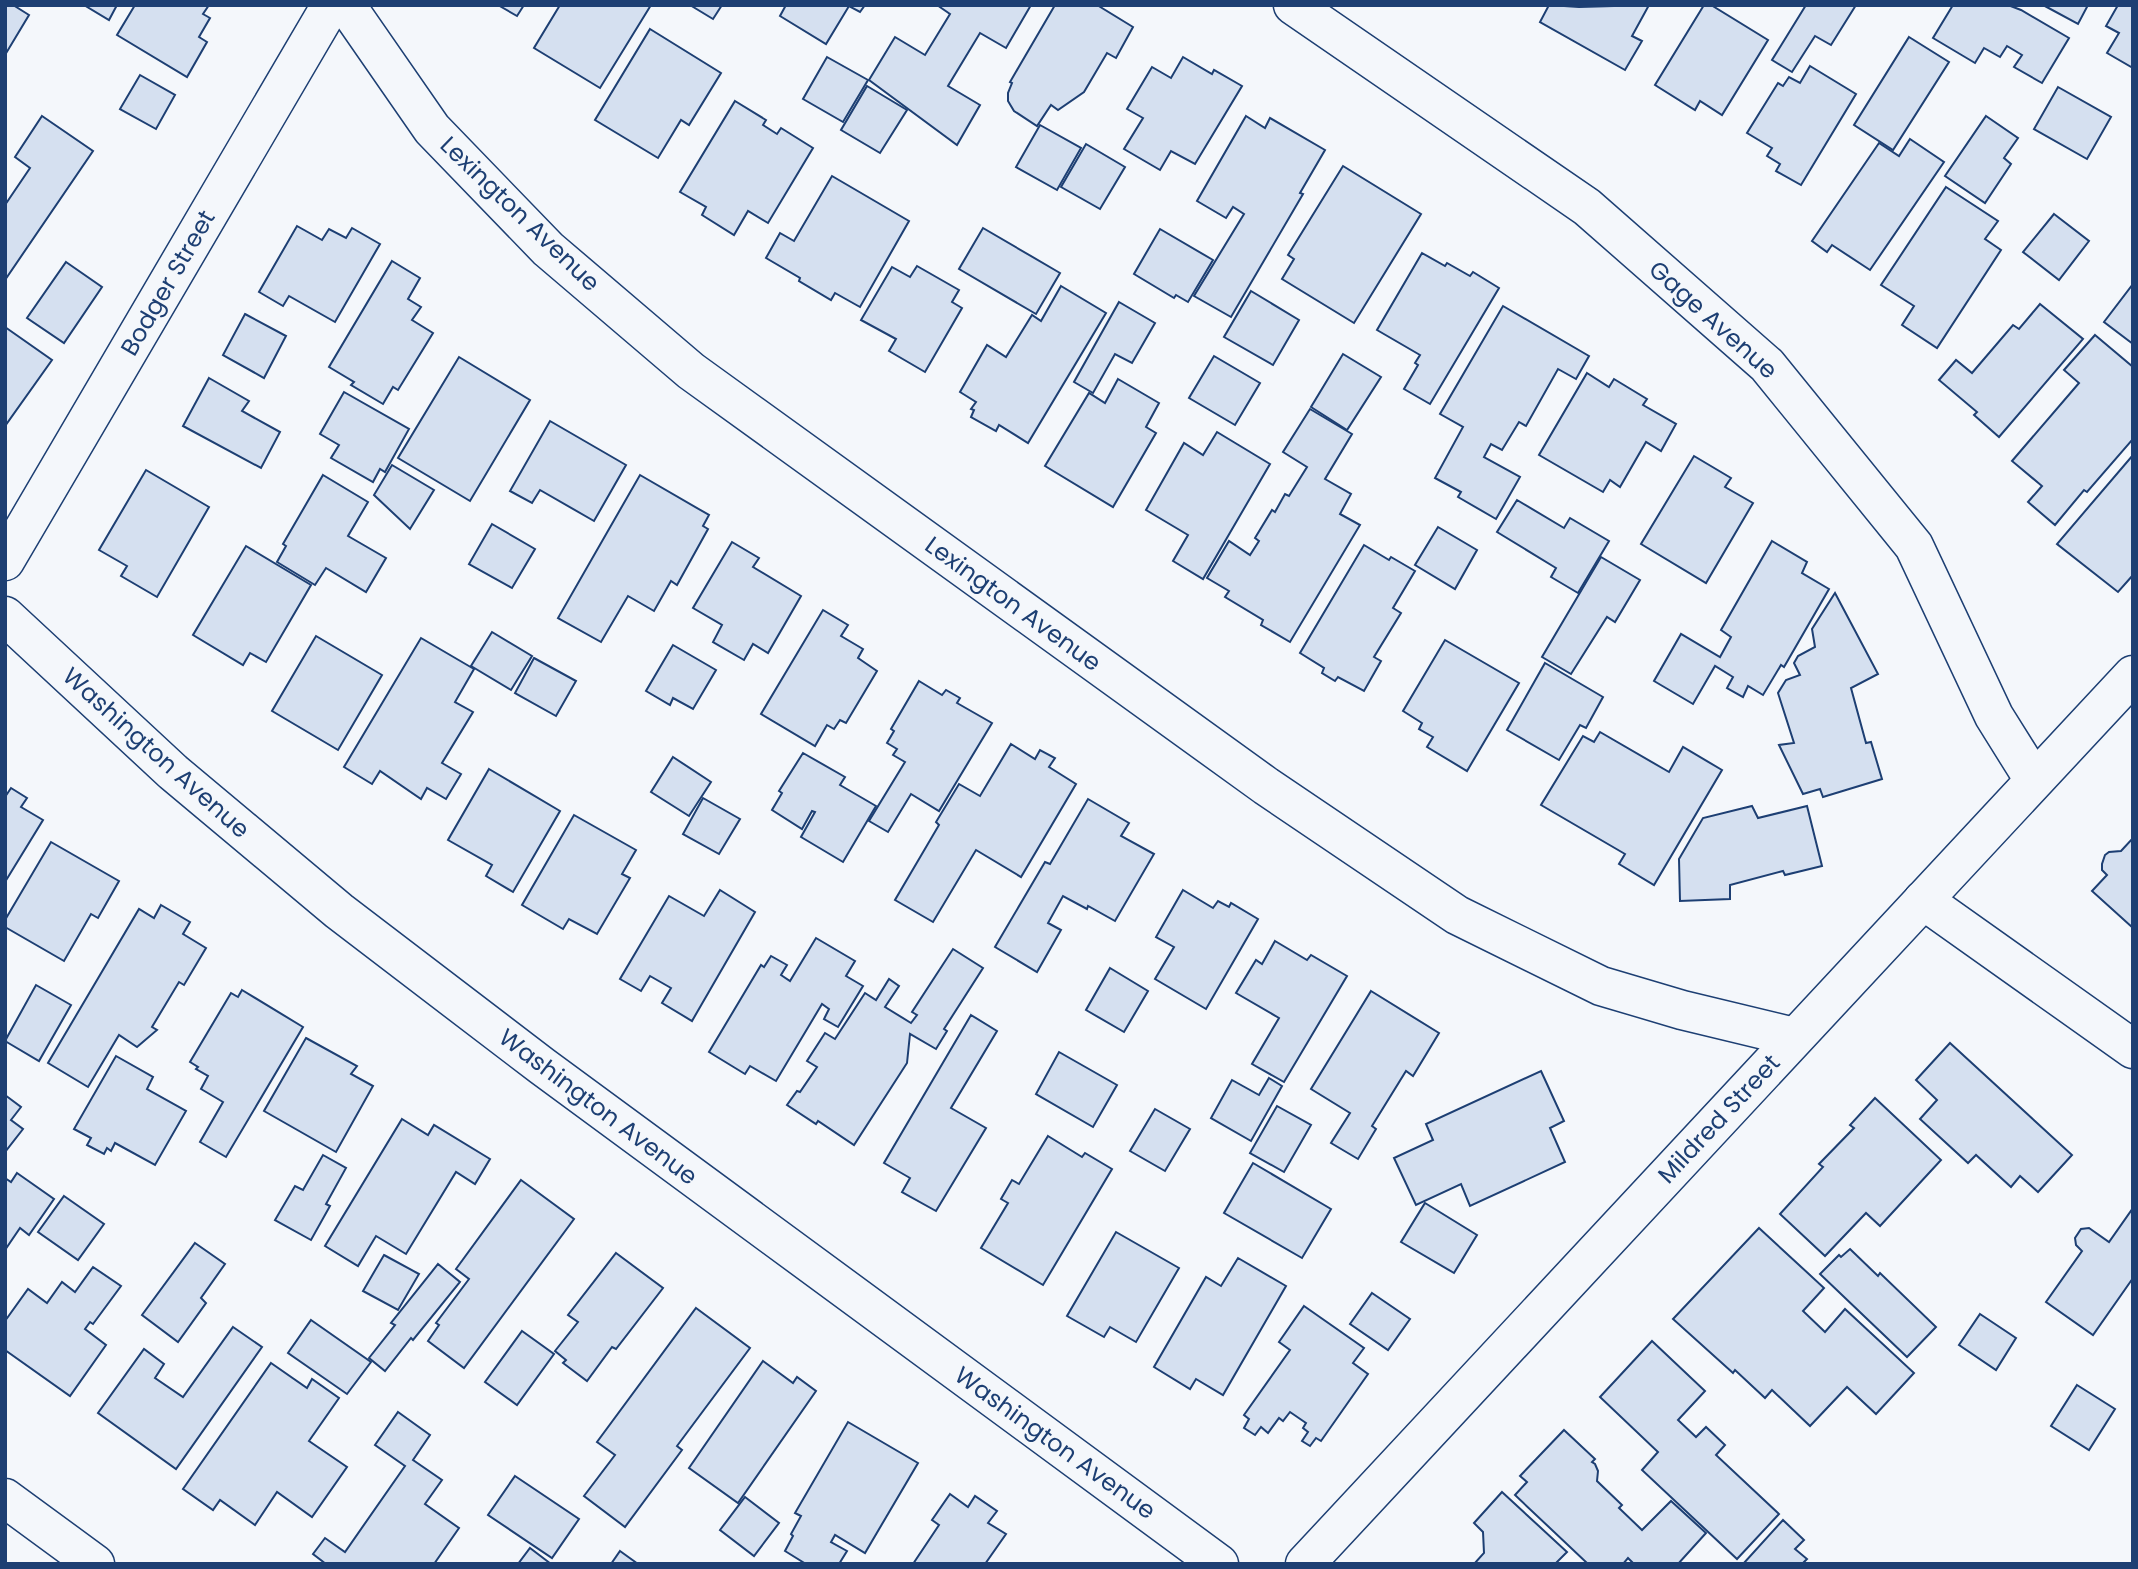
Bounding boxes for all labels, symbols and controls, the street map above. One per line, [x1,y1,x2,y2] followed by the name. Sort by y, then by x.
[433,129,607,299] street label: Lexington Avenue
[113,204,223,362] street label: Bodger Street
[1642,253,1785,386] street label: Gage Avenue
[919,528,1108,679] street label: Lexington Avenue
[56,660,257,846] street label: Washington Avenue
[492,1021,704,1192] street label: Washington Avenue
[1650,1047,1787,1190] street label: Mildred Street
[948,1358,1162,1527] street label: Washington Avenue

